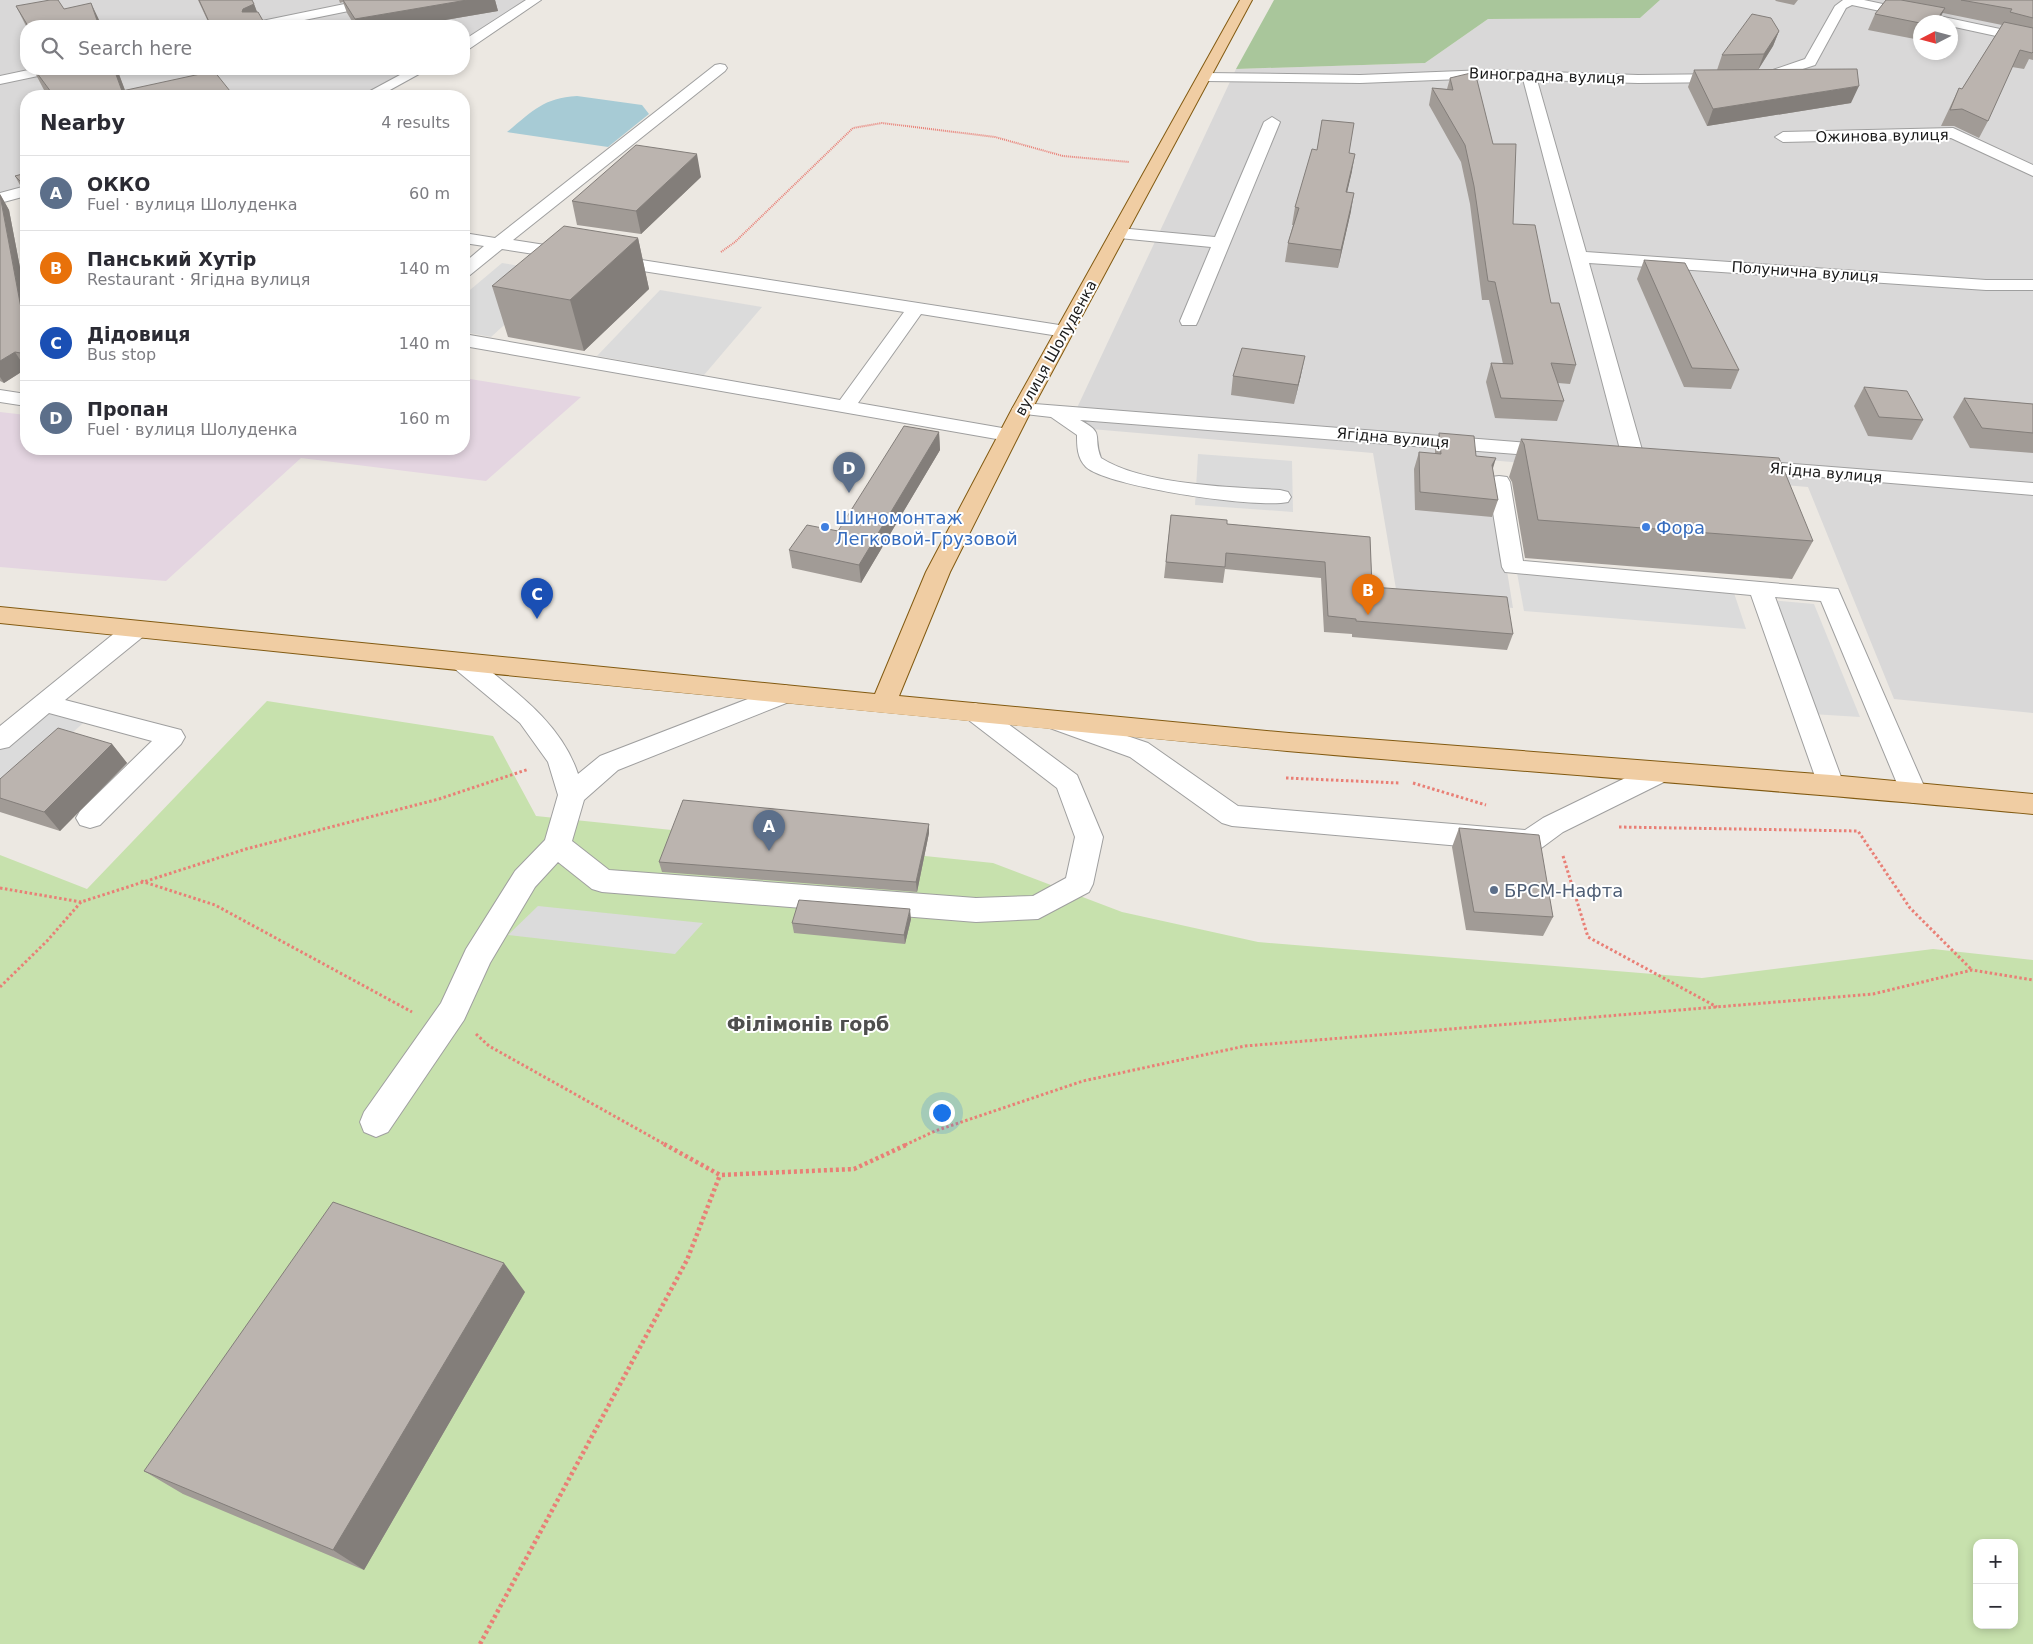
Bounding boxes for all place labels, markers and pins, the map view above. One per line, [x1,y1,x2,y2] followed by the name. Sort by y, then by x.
[833,452,865,493] pin: D
[835,507,1018,549] place label: Шиномонтаж Легковой-Грузовой
[1656,517,1705,538] place label: Фора
[819,521,831,533] marker: Шиномонтаж Легковой-Грузовой
[1640,521,1652,533] marker: Фора
[1352,574,1384,615] pin: B
[521,578,553,619] pin: C
[753,810,785,851] pin: A
[1504,880,1623,901] place label: БРСМ-Нафта
[1488,884,1500,896] marker: БРСМ-Нафта

